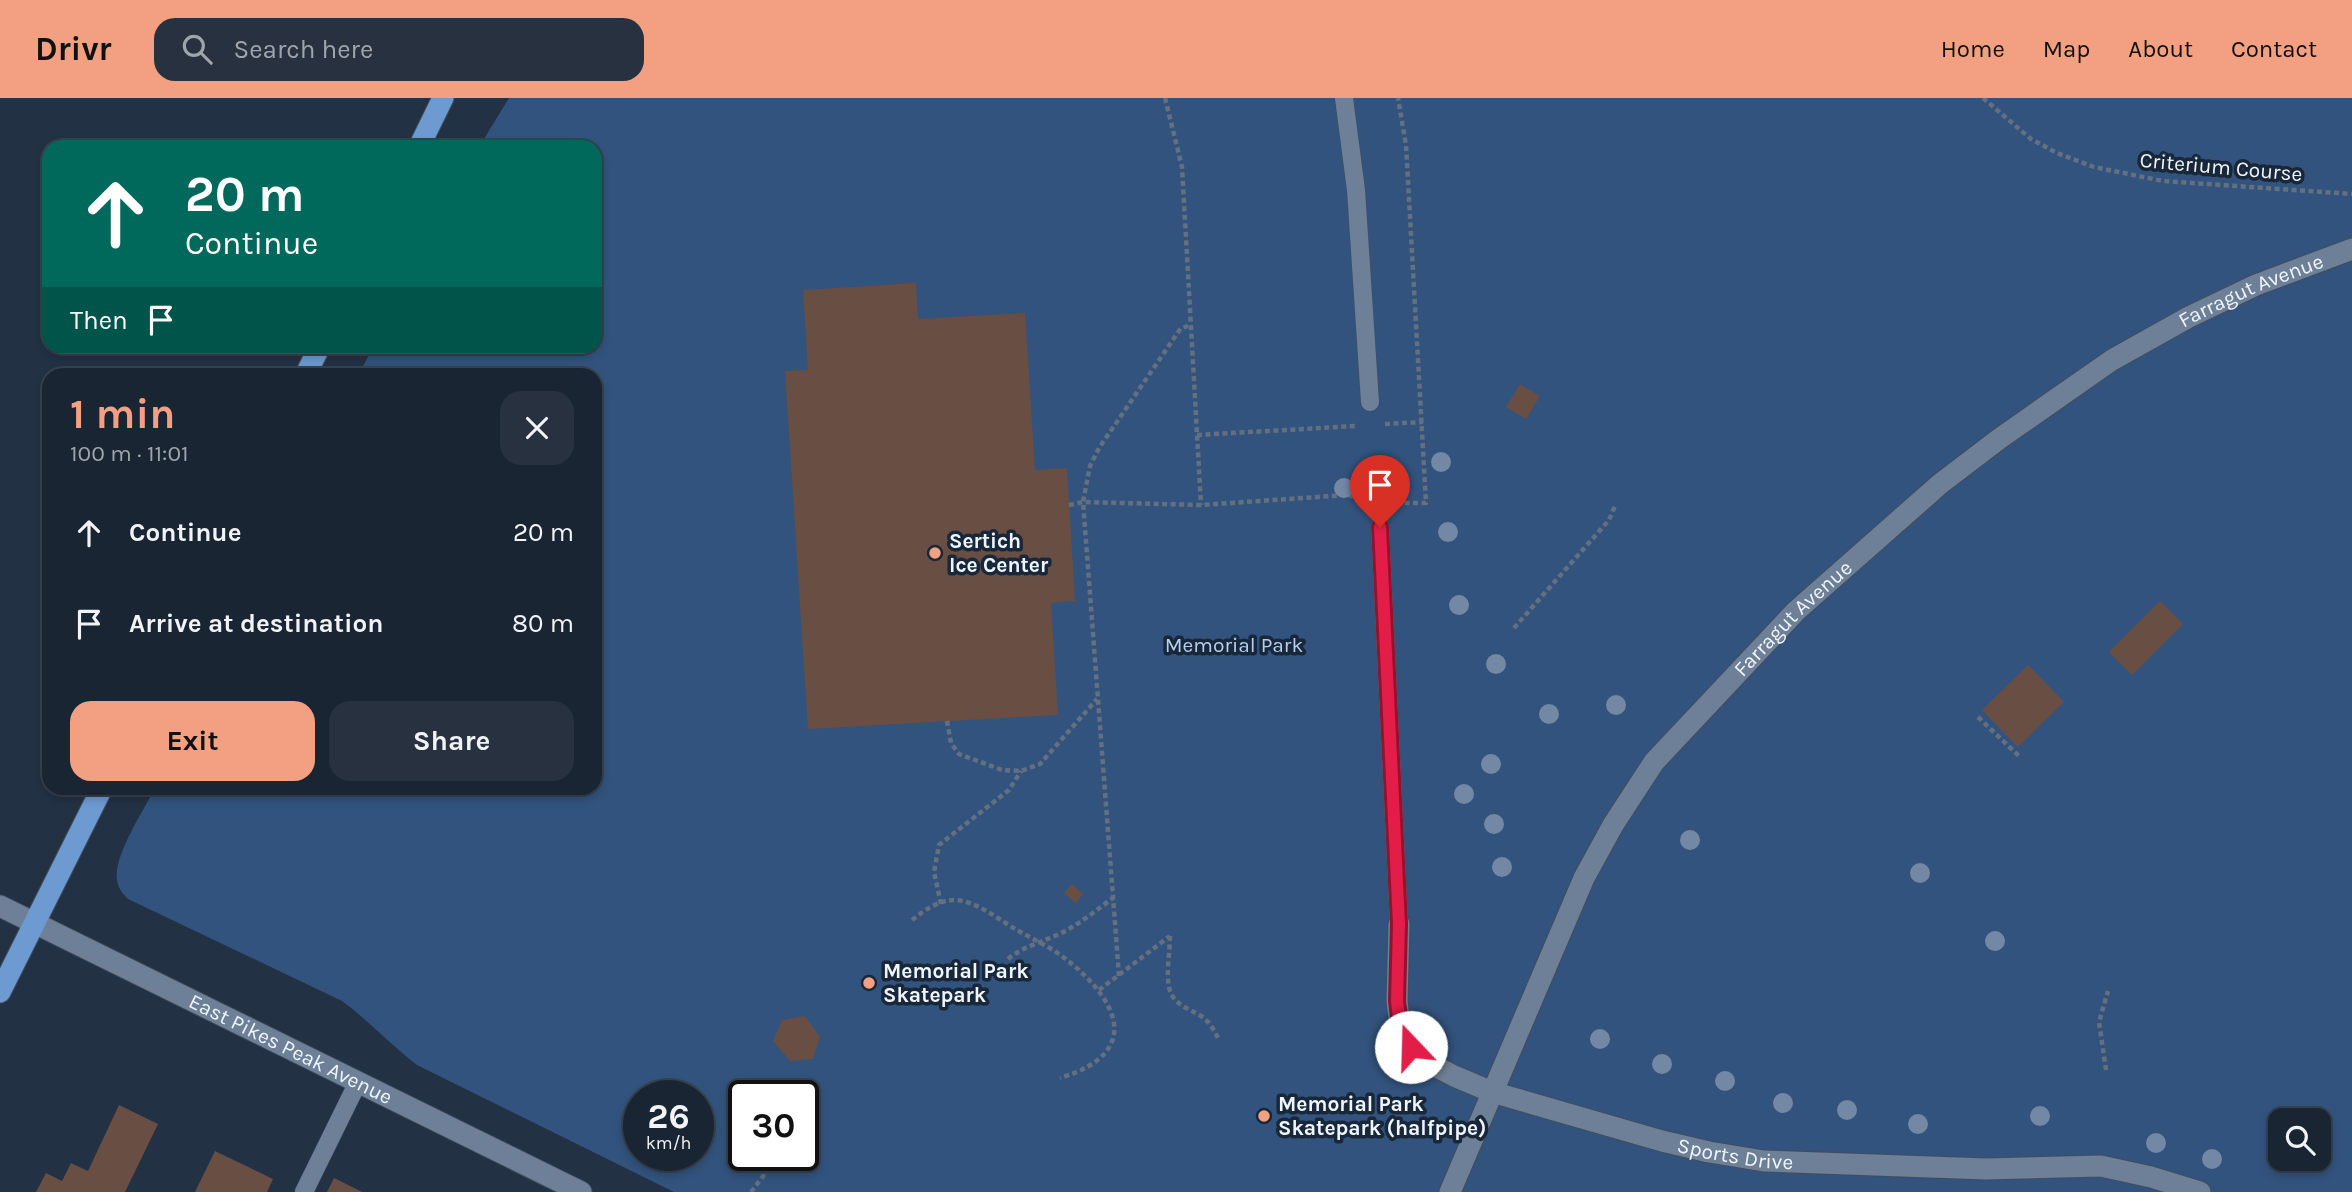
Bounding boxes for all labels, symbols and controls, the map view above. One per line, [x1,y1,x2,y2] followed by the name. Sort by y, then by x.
[154,18,644,81] search box
[35,30,112,68] text: Drivr
[178,30,216,68] icon: search
[234,34,373,65] text: Search here
[1941,35,2005,63] text: Home
[2043,35,2090,63] text: Map
[2128,35,2193,63] text: About
[2231,35,2317,63] text: Contact
[2139,148,2303,186] street label: Criterium Course
[185,166,305,223] text: 20 m
[70,168,161,259] icon: ahead
[185,225,318,262] text: Continue
[2174,249,2327,332] street label: Farragut Avenue
[142,301,180,339] icon: arrive
[70,305,128,336] text: Then
[70,389,175,439] text: 1 min
[500,391,574,465] button: close
[70,440,189,467] text: 100 m · 11:01
[1350,455,1410,527] pin
[1361,466,1399,504] icon: arrive
[70,514,108,552] icon: ahead
[129,517,241,548] text: Continue
[513,517,574,548] text: 20 m
[949,529,1049,577] place label: Sertich Ice Center
[927,545,943,561] marker: Sertich Ice Center
[1729,555,1857,681] street label: Farragut Avenue
[70,605,108,643] icon: arrive
[129,608,383,639] text: Arrive at destination
[512,608,574,639] text: 80 m
[1165,633,1303,657] park label: Memorial Park
[70,701,315,781] button: Exit
[329,701,574,781] button: Share
[883,959,1029,1007] place label: Memorial Park Skatepark
[861,975,877,991] marker: Memorial Park Skatepark
[185,989,396,1109] street label: East Pikes Peak Avenue
[1374,1010,1448,1084] position arrow
[728,1080,819,1171] speed limit sign: 30
[1278,1092,1486,1140] place label: Memorial Park Skatepark (halfpipe)
[647,1096,690,1137] text: 26
[1256,1108,1272,1124] marker: Memorial Park Skatepark (halfpipe)
[2268,1108,2331,1171] map controls
[2268,1108,2331,1171] button: search
[646,1132,691,1154] text: km/h
[1675,1133,1794,1174] street label: Sports Drive

